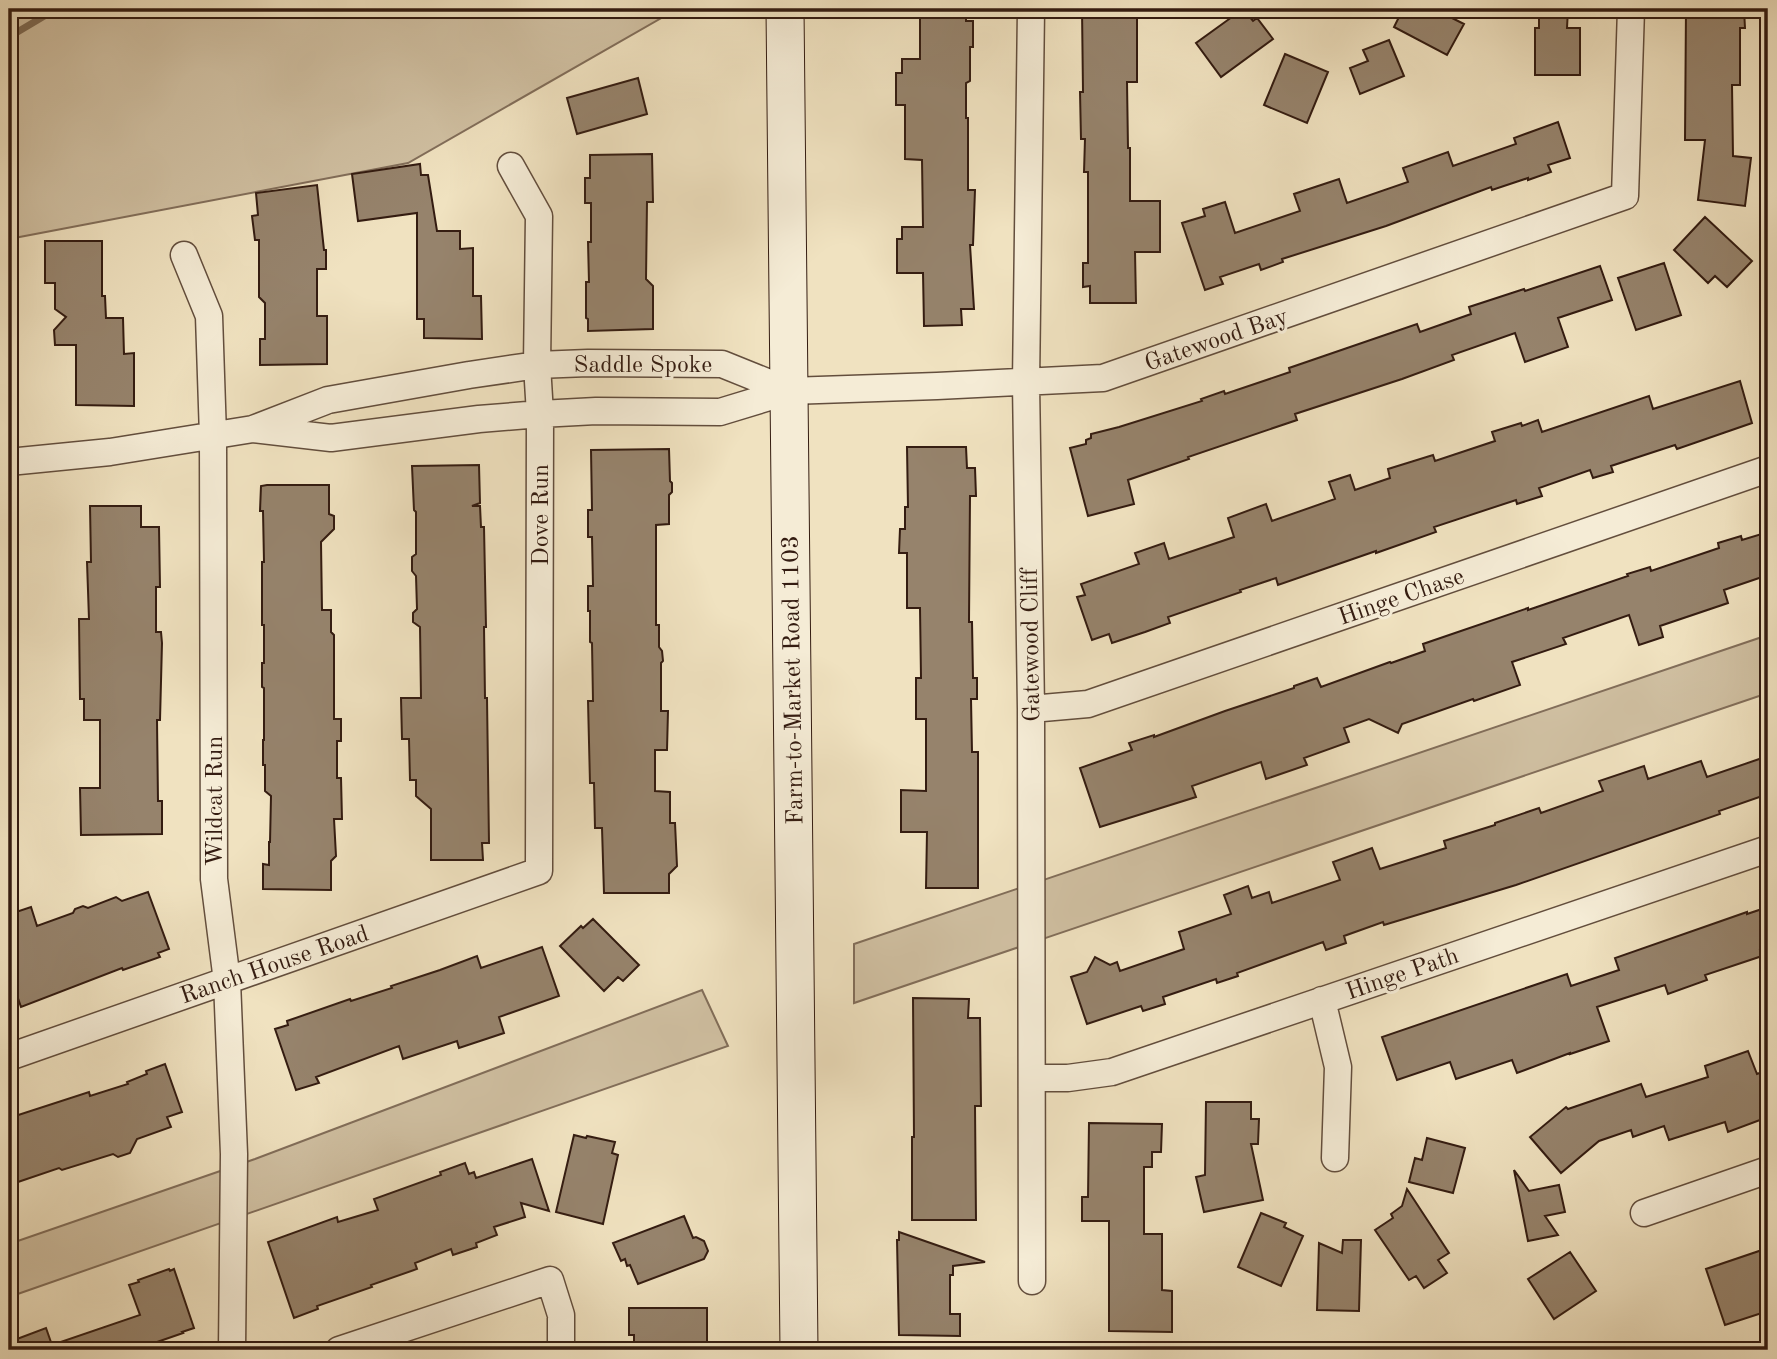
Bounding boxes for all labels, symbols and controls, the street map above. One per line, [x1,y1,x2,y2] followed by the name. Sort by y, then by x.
[1142,305,1292,377] street label: Gatewood Bay
[574,354,712,378] street label: Saddle Spoke
[530,464,554,566] street label: Dove Run
[779,535,809,825] street label: Farm-to-Market Road 1103
[1336,565,1468,631] street label: Hinge Chase
[1019,567,1045,722] street label: Gatewood Cliff
[204,736,228,866] street label: Wildcat Run
[177,922,372,1009] street label: Ranch House Road
[1343,944,1462,1005] street label: Hinge Path

